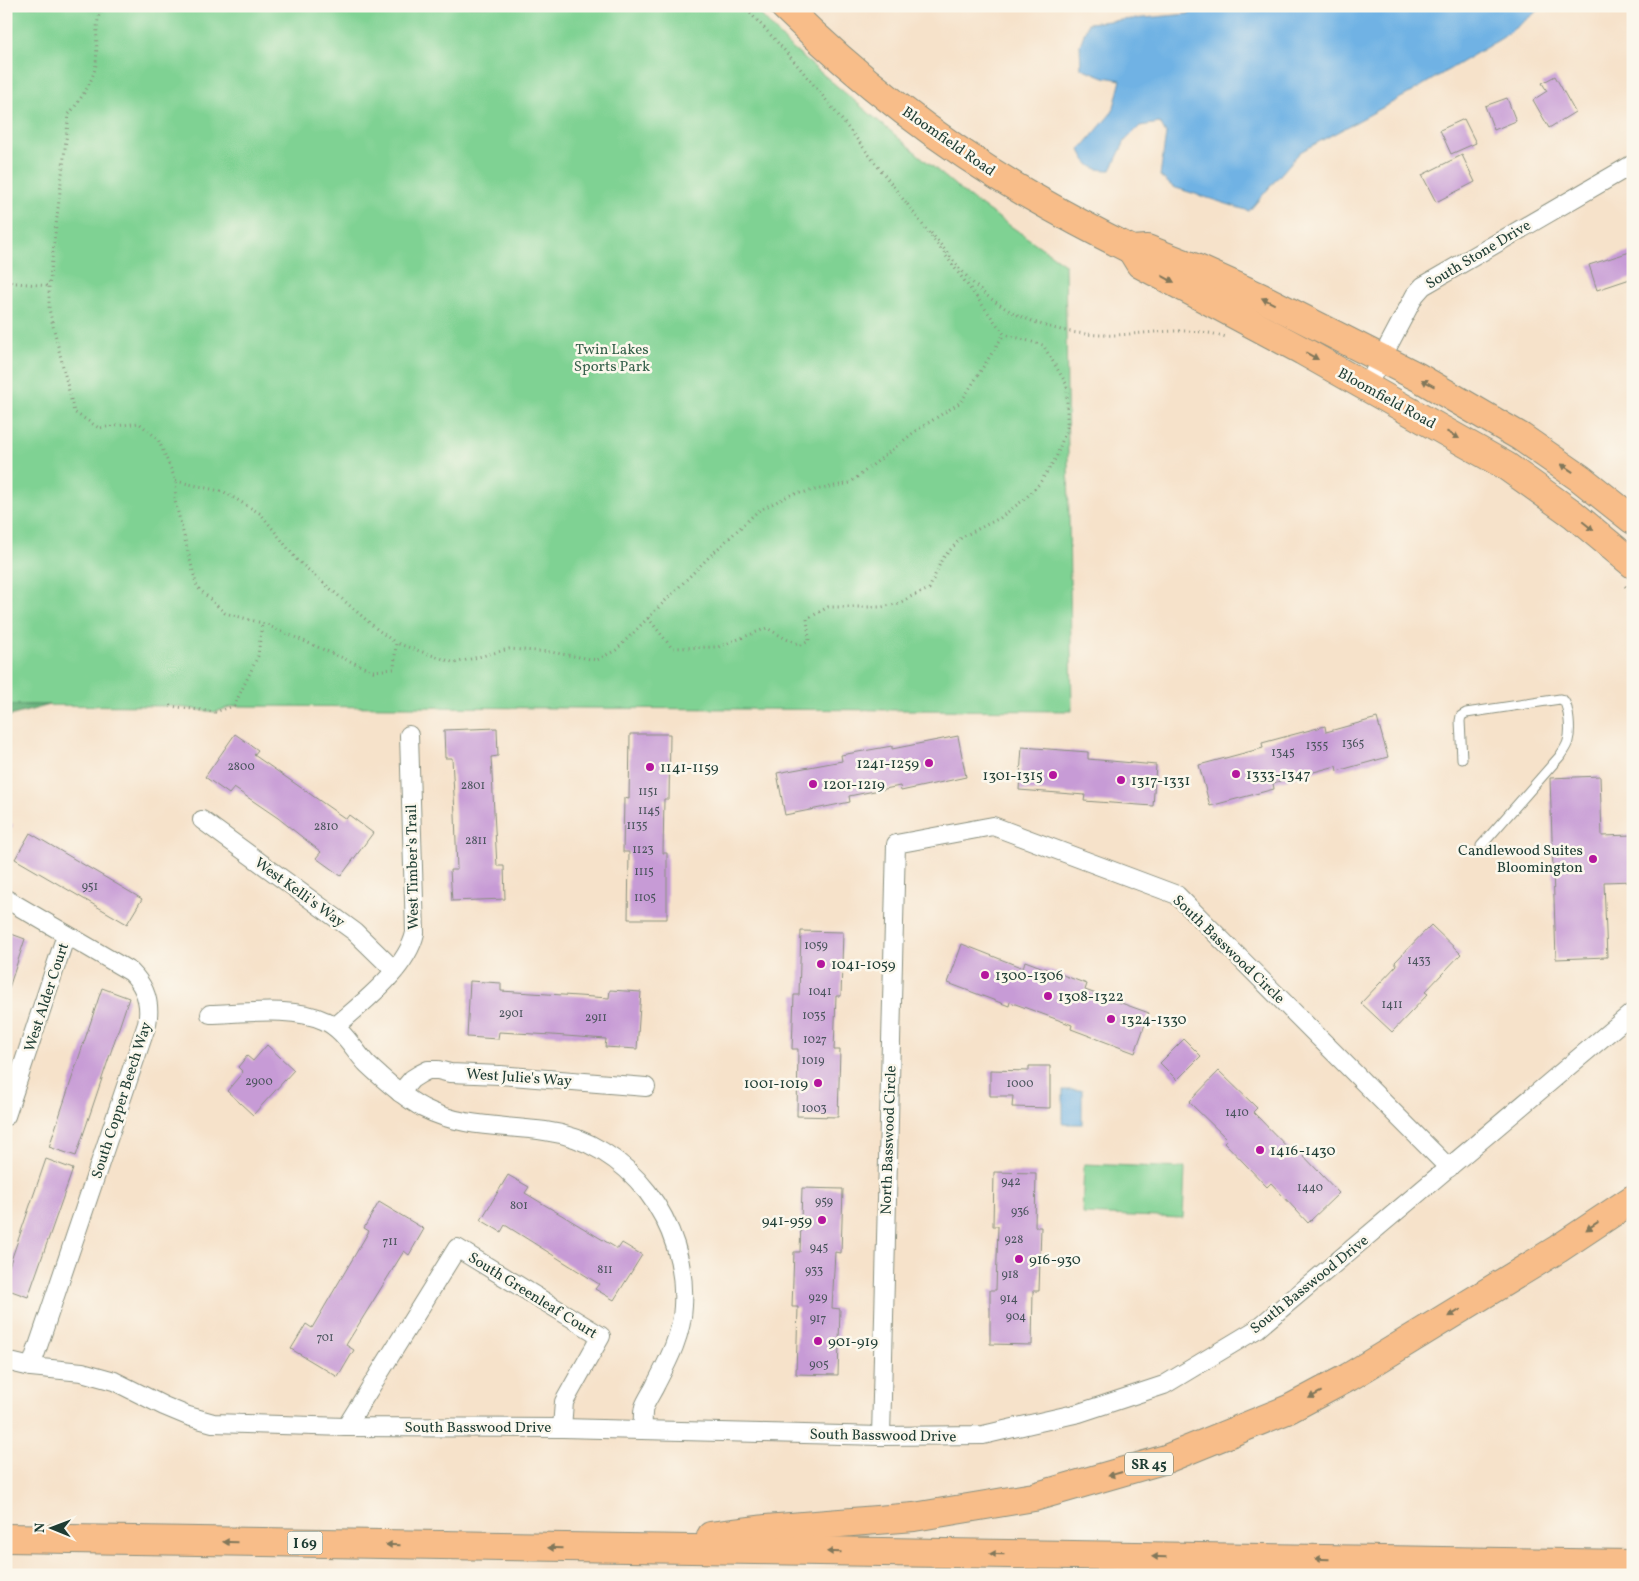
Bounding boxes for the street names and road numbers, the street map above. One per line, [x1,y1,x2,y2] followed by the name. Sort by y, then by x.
[897,102,999,182] street label: Bloomfield Road
[1422,216,1535,295] street label: South Stone Drive
[1333,364,1439,435] street label: Bloomfield Road
[402,804,425,930] street label: West Timber's Trail
[250,853,349,933] street label: West Kelli's Way
[1167,891,1289,1009] street label: South Basswood Circle
[20,940,75,1055] street label: West Alder Court
[87,1019,158,1182] street label: South Copper Beech Way
[465,1064,572,1093] street label: West Julie's Way
[876,1065,903,1215] street label: North Basswood Circle
[1246,1231,1374,1340] street label: South Basswood Drive
[464,1248,601,1345] street label: South Greenleaf Court
[405,1418,551,1439] street label: South Basswood Drive
[809,1425,957,1448] street label: South Basswood Drive
[1125,1452,1173,1476] road number: SR 45
[288,1532,322,1555] road number: I 69

